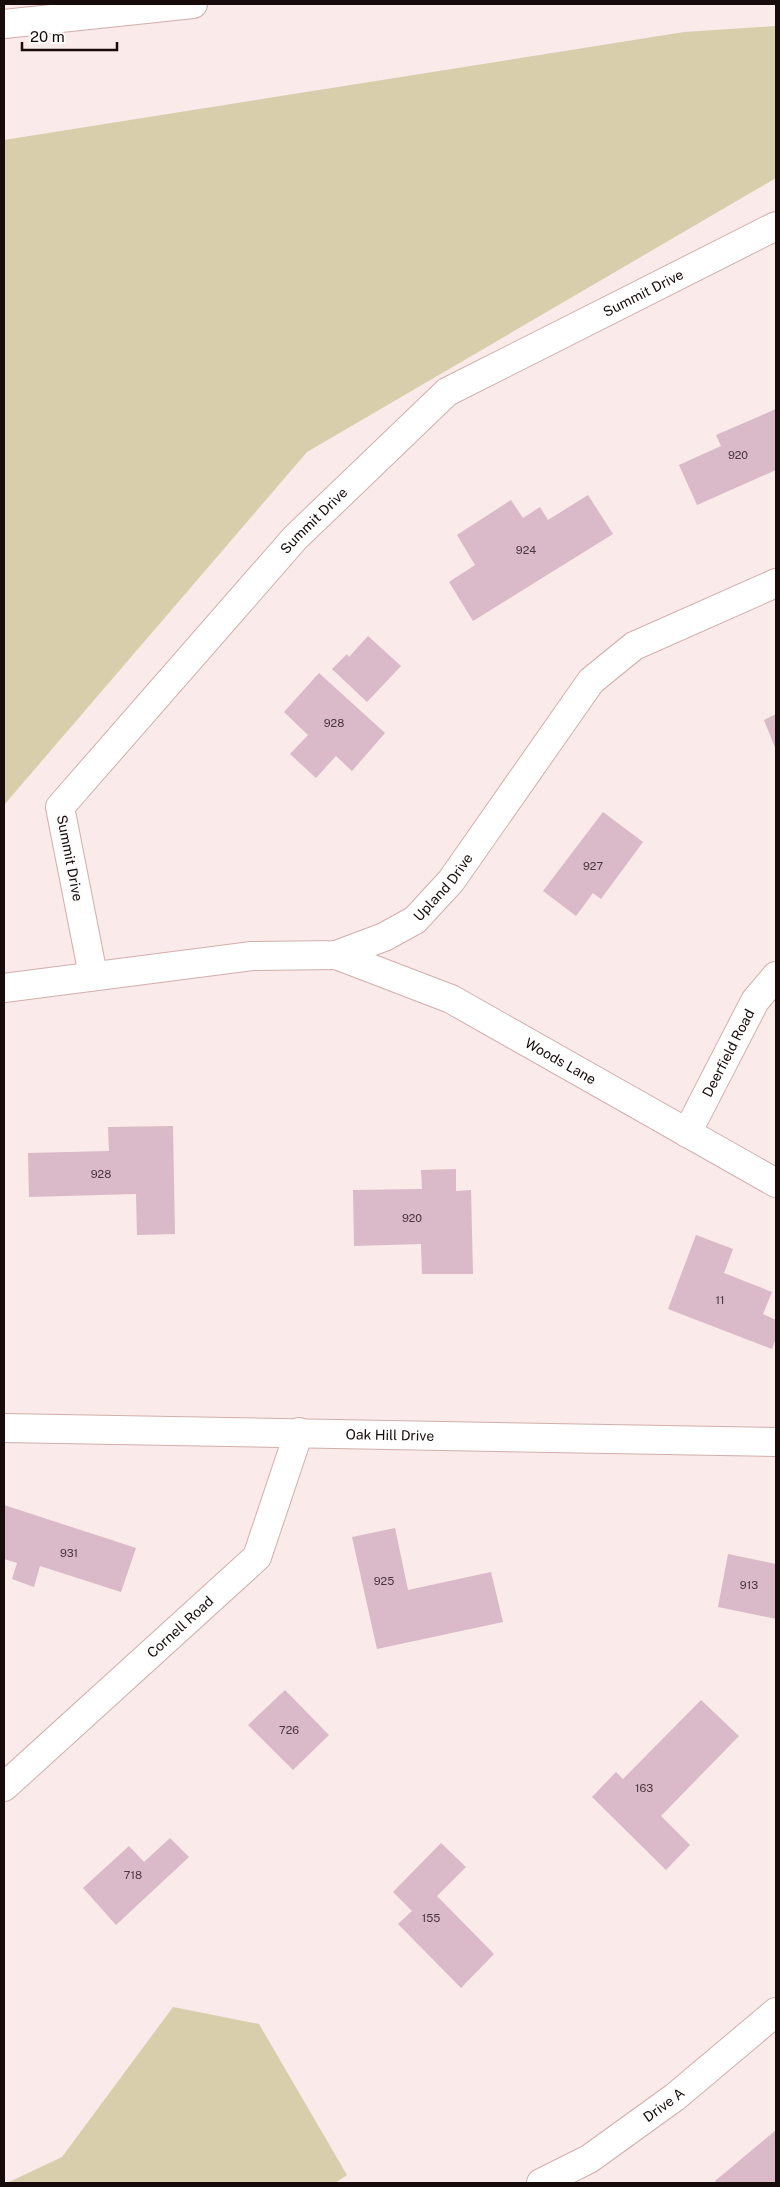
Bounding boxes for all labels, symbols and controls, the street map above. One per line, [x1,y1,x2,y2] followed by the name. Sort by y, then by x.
[22,20,118,52] scale bar
[30,28,65,45] text: 20 m
[601,266,686,320] street label: Summit Drive
[728,449,748,461] house number: 920
[277,484,351,557] street label: Summit Drive
[516,544,536,556] house number: 924
[324,717,344,729] house number: 928
[54,813,86,903] street label: Summit Drive
[410,850,476,924] street label: Upland Drive
[583,860,603,872] house number: 927
[699,1006,757,1100] street label: Deerfield Road
[522,1035,599,1087] street label: Woods Lane
[91,1168,111,1180] house number: 928
[402,1212,422,1224] house number: 920
[716,1294,724,1306] house number: 11
[345,1426,434,1444] street label: Oak Hill Drive
[60,1547,78,1559] house number: 931
[374,1575,394,1587] house number: 925
[740,1579,758,1591] house number: 913
[144,1593,217,1661] street label: Cornell Road
[279,1724,299,1736] house number: 726
[635,1782,653,1794] house number: 163
[124,1869,142,1881] house number: 718
[422,1912,440,1924] house number: 155
[640,2085,688,2125] street label: Drive A

